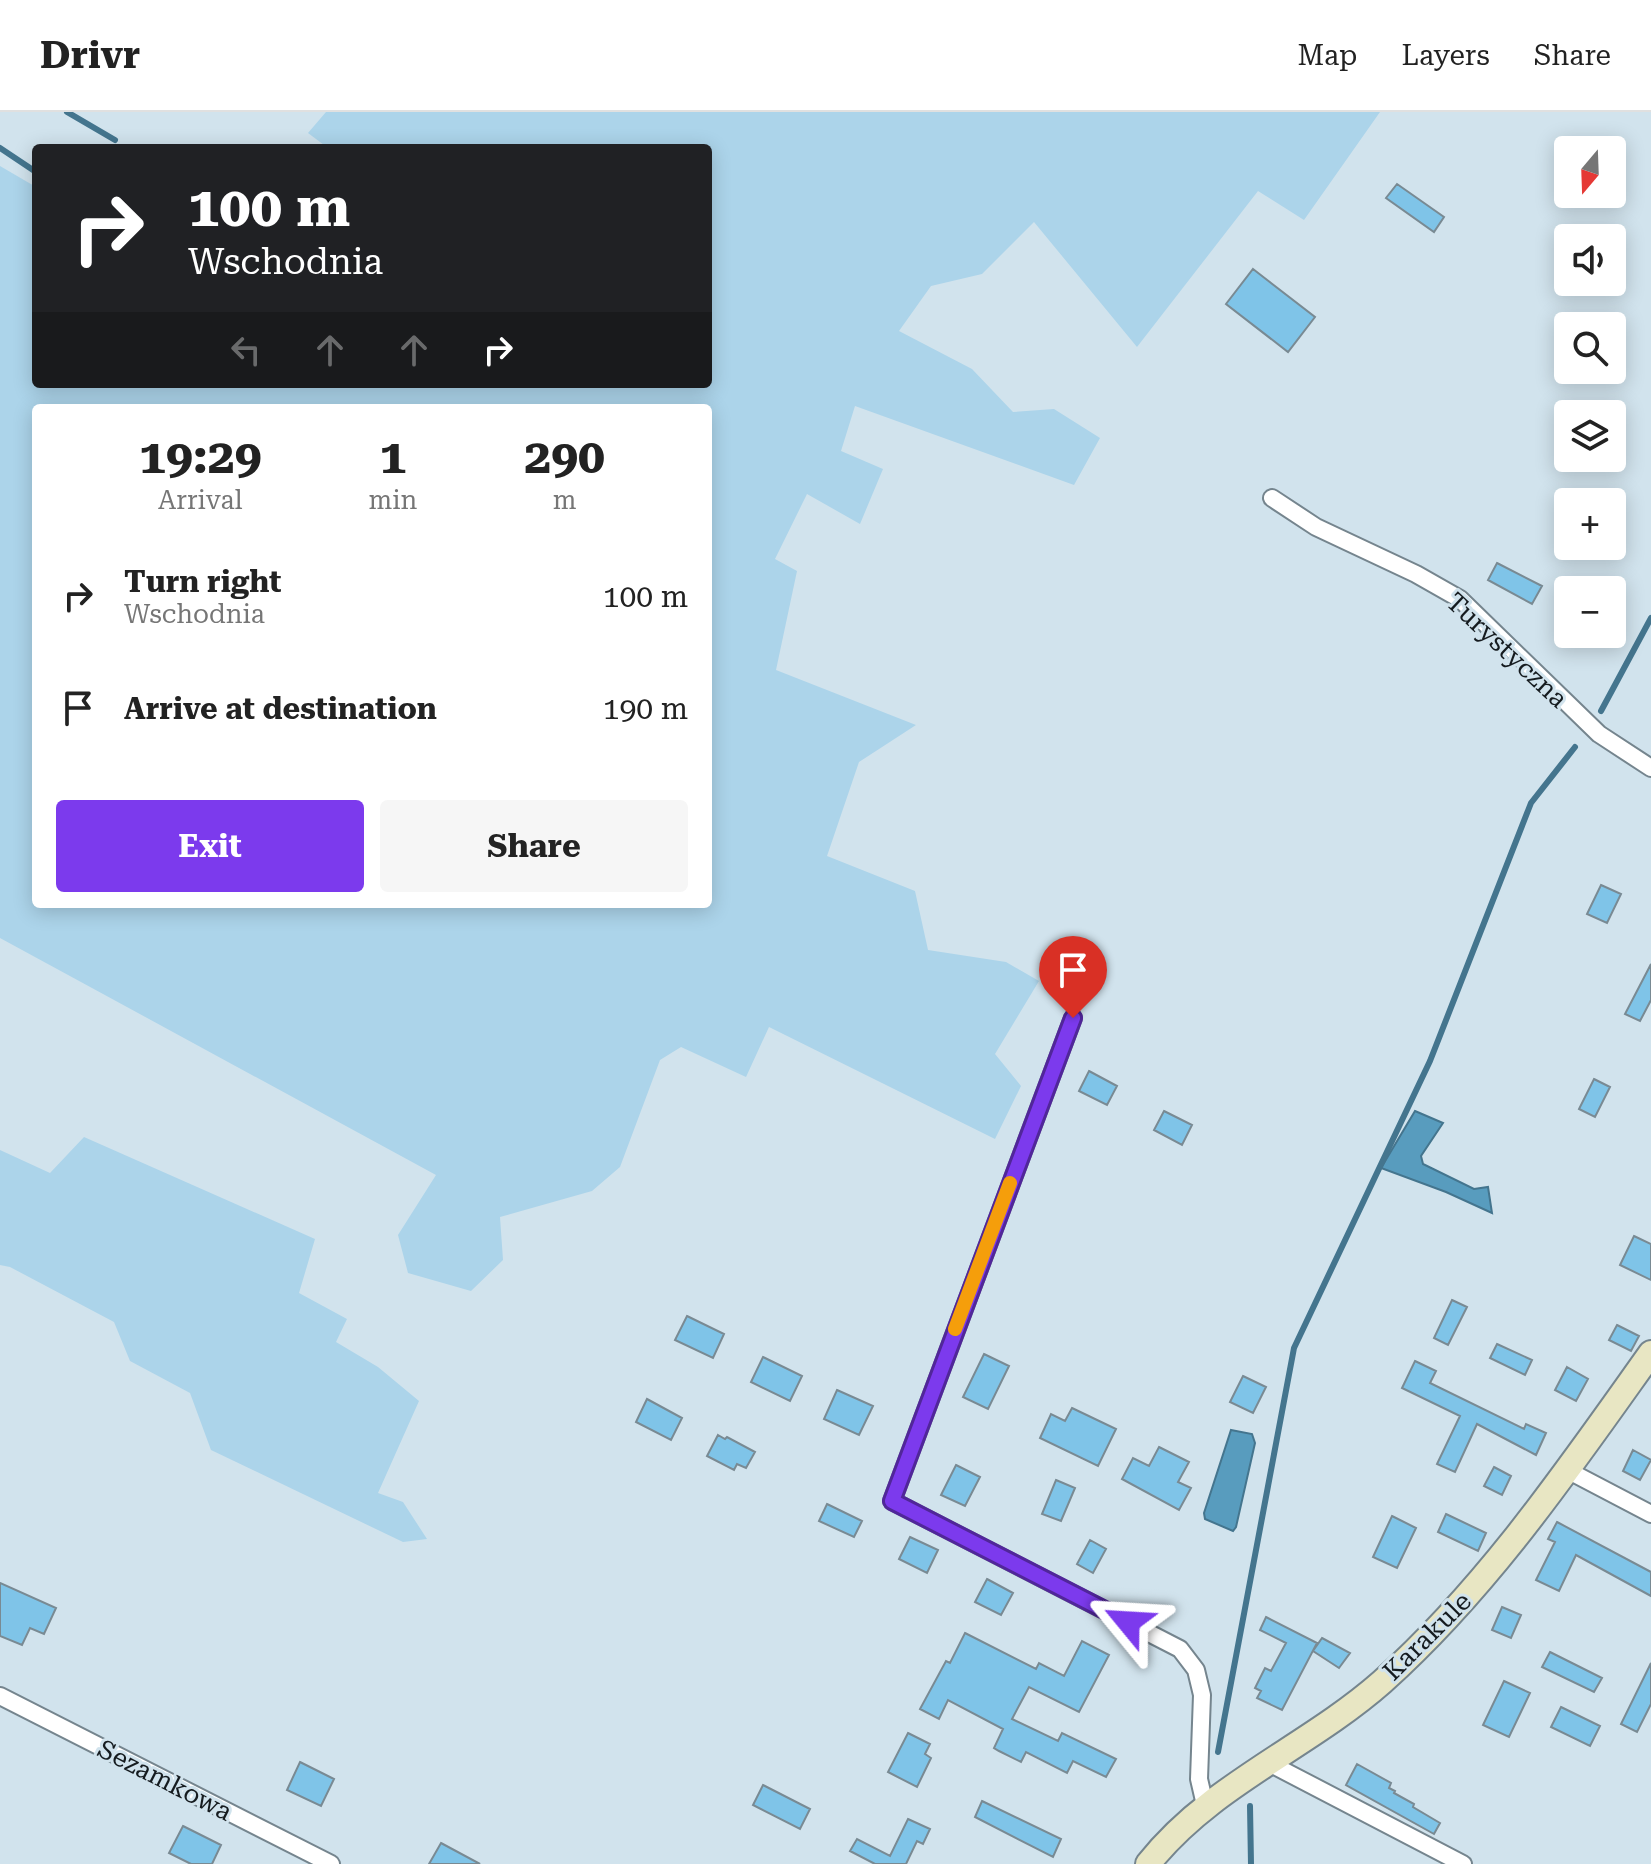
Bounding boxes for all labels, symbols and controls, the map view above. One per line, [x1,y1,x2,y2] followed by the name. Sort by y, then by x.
[40,33,140,77] text: Drivr
[1298,39,1357,72] text: Map
[1401,39,1490,72] text: Layers
[1534,39,1611,72] text: Share
[1554,136,1626,208] north arrow
[1554,136,1626,648] map controls
[188,174,350,240] text: 100 m
[56,176,160,280] icon: right
[1554,224,1626,296] button: sound
[188,241,383,283] text: Wschodnia
[1554,312,1626,384] button: search
[224,328,268,372] icon: left
[308,328,352,372] icon: ahead
[392,328,436,372] icon: ahead
[476,328,520,372] icon: right
[1554,400,1626,472] button: layers
[139,429,262,485] text: 19:29
[379,429,406,485] text: 1
[524,429,605,485] text: 290
[158,485,243,515] text: Arrival
[369,485,417,515] text: min
[553,485,577,515] text: m
[1554,488,1626,560] button: +
[124,564,281,599] text: Turn right
[56,574,100,618] icon: right
[1554,576,1626,648] button: −
[603,579,688,614] text: 100 m
[1440,586,1574,714] street label: Turystyczna
[124,599,265,629] text: Wschodnia
[56,686,100,730] icon: arrive
[124,691,437,726] text: Arrive at destination
[603,691,688,726] text: 190 m
[56,800,364,892] button: Exit
[380,800,688,892] button: Share
[1039,936,1107,1018] pin
[1051,948,1095,992] icon: arrive
[1086,1580,1170,1664] position arrow
[1377,1586,1477,1686] street label: Karakule
[93,1733,237,1827] street label: Sezamkowa

